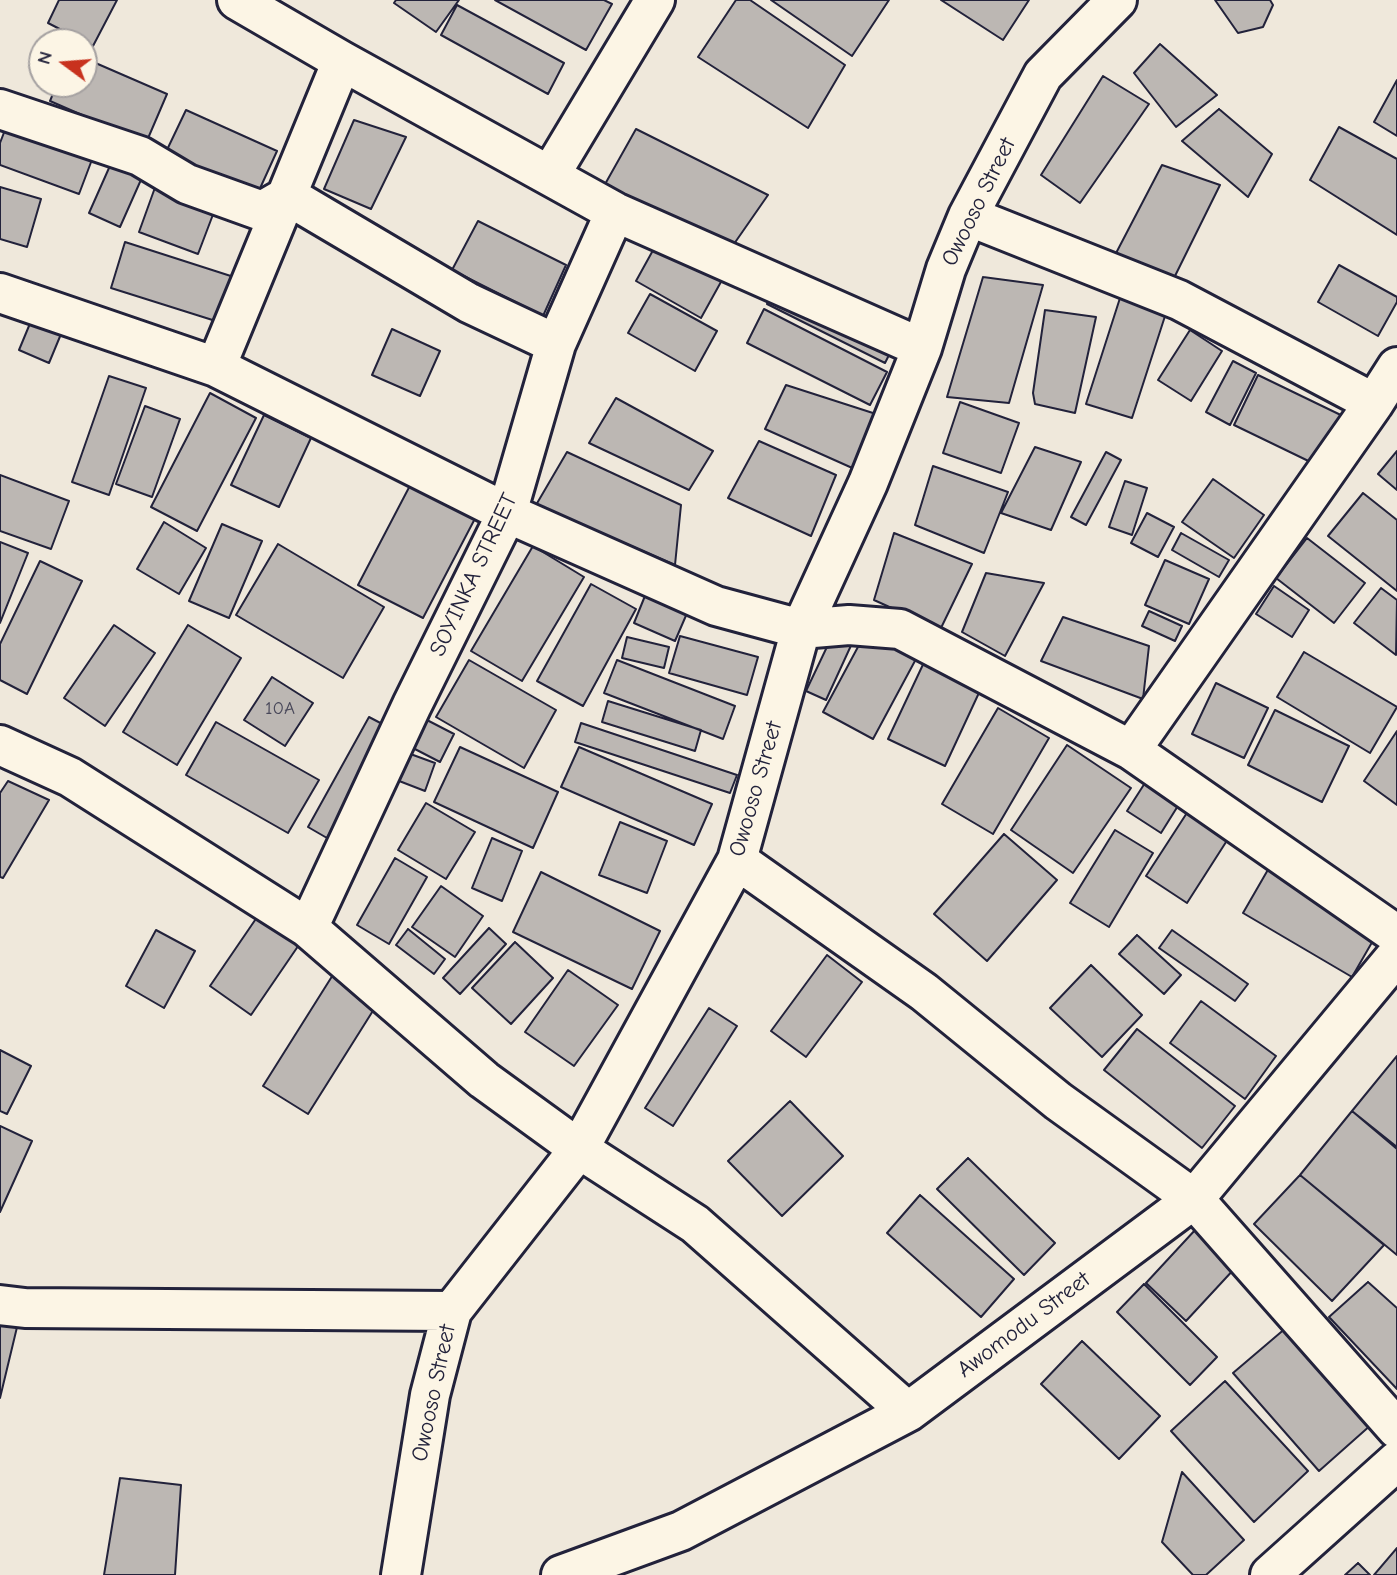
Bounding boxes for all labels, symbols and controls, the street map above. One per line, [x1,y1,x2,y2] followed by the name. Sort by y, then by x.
[28,28,98,98] north arrow
[32,49,57,67] text: N
[936,133,1022,271] street label: Owooso Street
[424,489,524,661] street label: SOYINKA STREET
[265,698,295,720] house number: 10A
[724,718,788,860] street label: Owooso Street
[952,1266,1096,1384] street label: Awomodu Street
[406,1322,462,1464] street label: Owooso Street

